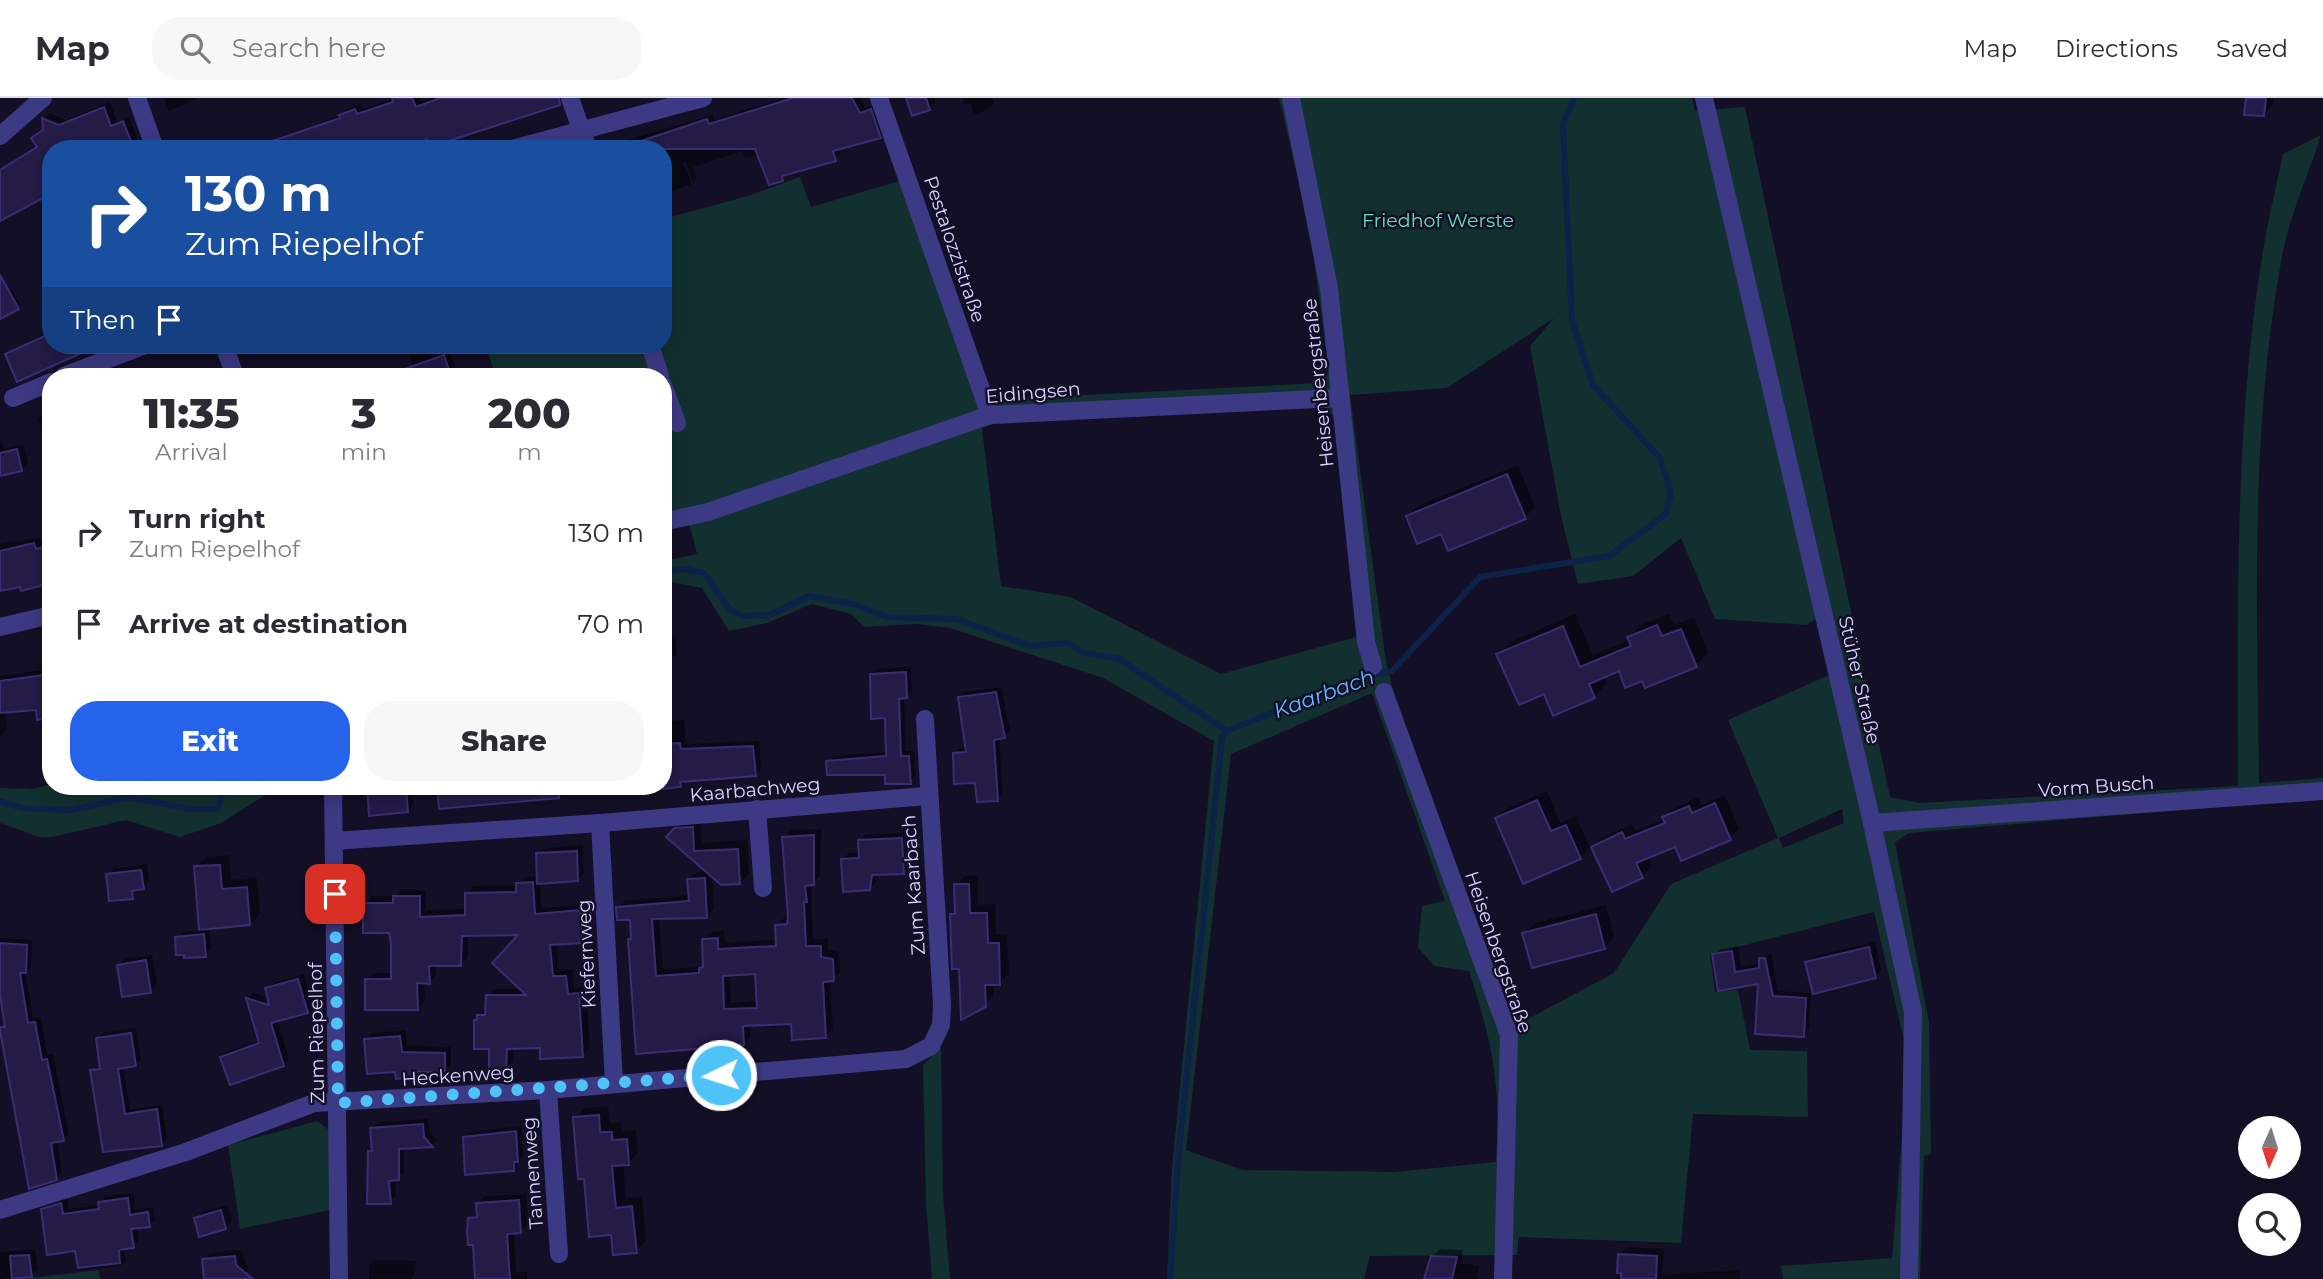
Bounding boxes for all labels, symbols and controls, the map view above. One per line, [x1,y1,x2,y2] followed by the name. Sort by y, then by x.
[152,17,642,80] search box
[35,28,110,68] text: Map
[176,29,214,67] icon: search
[232,32,386,64] text: Search here
[1964,34,2017,63] text: Map
[2055,34,2178,63] text: Directions
[2216,34,2288,63] text: Saved
[185,164,332,223] text: 130 m
[70,168,161,259] icon: right
[919,173,990,325] street label: Pestalozzistraße
[1362,209,1514,232] park label: Friedhof Werste
[185,224,423,263] text: Zum Riepelhof
[1298,297,1339,468] street label: Heisenbergstraße
[150,301,188,339] icon: arrive
[70,304,136,336] text: Then
[985,377,1082,408] street label: Eidingsen
[143,387,240,439] text: 11:35
[351,387,376,439] text: 3
[488,387,571,439] text: 200
[155,438,228,466] text: Arrival
[341,438,387,466] text: min
[517,438,542,466] text: m
[129,503,265,535] text: Turn right
[70,514,108,552] icon: right
[568,517,644,549] text: 130 m
[129,535,300,563] text: Zum Riepelhof
[70,605,108,643] icon: arrive
[129,608,408,640] text: Arrive at destination
[578,608,644,640] text: 70 m
[1834,614,1885,746] street label: Stüher Straße
[1270,664,1378,723] water label: Kaarbach
[70,701,350,781] button: Exit
[364,701,644,781] button: Share
[2037,771,2155,802] street label: Vorm Busch
[689,772,821,807] street label: Kaarbachweg
[897,814,930,956] street label: Zum Kaarbach
[305,864,365,924] pin
[1460,868,1537,1036] street label: Heisenbergstraße
[316,875,354,913] icon: arrive
[572,899,601,1009] street label: Kiefernweg
[304,961,329,1104] street label: Zum Riepelhof
[684,1038,758,1112] position arrow
[401,1060,515,1091] street label: Heckenweg
[517,1116,548,1230] street label: Tannenweg
[2238,1116,2301,1180] north arrow
[2238,1116,2301,1256] map controls
[2238,1193,2301,1256] button: search

